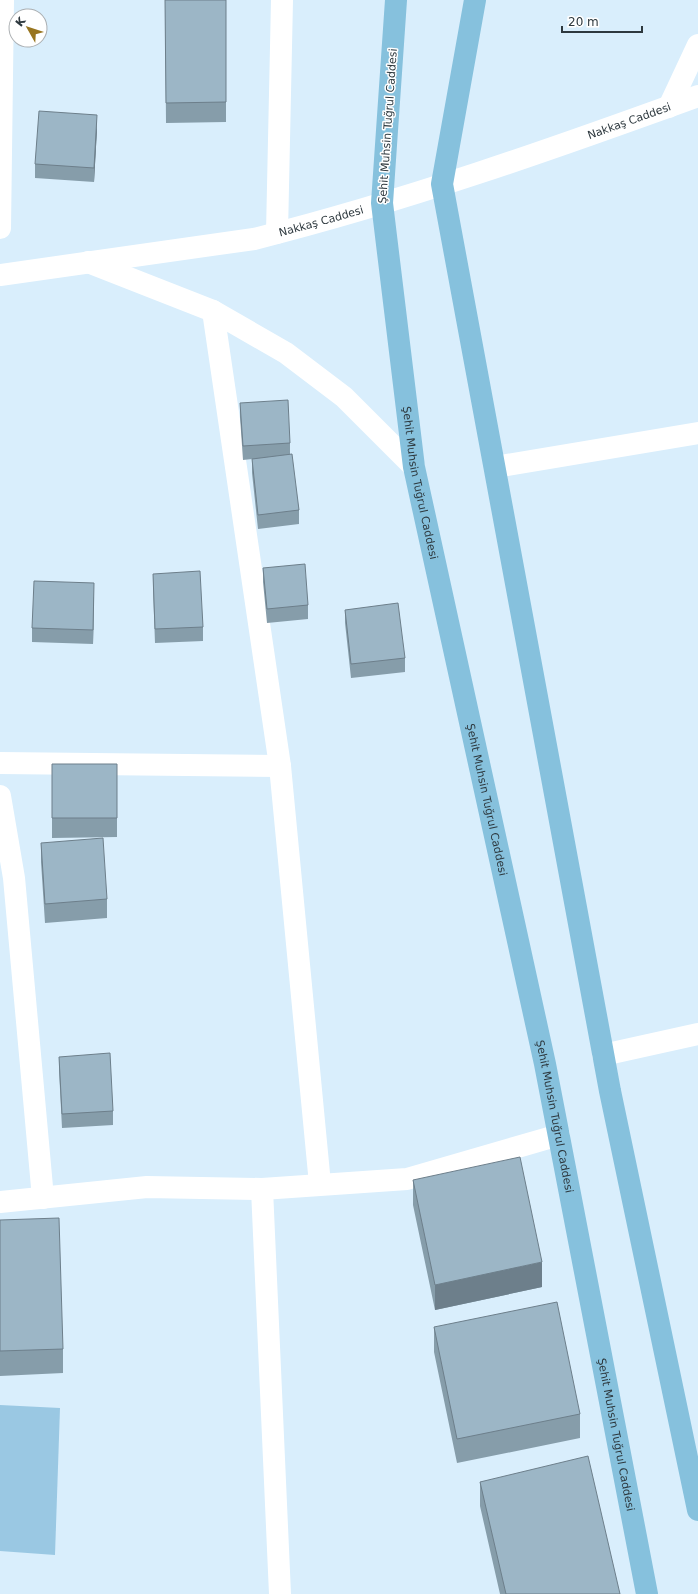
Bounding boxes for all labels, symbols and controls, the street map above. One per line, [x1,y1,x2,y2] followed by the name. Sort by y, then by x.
[8,8,48,48] north arrow
[562,8,642,34] scale bar
[13,14,29,29] text: K
[568,15,599,29] text: 20 m
[376,48,400,204] street label: Şehit Muhsin Tuğrul Caddesi
[586,100,673,142] street label: Nakkaş Caddesi
[277,203,365,239] street label: Nakkaş Caddesi
[400,406,441,561] street label: Şehit Muhsin Tuğrul Caddesi
[464,722,510,877] street label: Şehit Muhsin Tuğrul Caddesi
[533,1039,576,1194] street label: Şehit Muhsin Tuğrul Caddesi
[595,1357,637,1512] street label: Şehit Muhsin Tuğrul Caddesi

